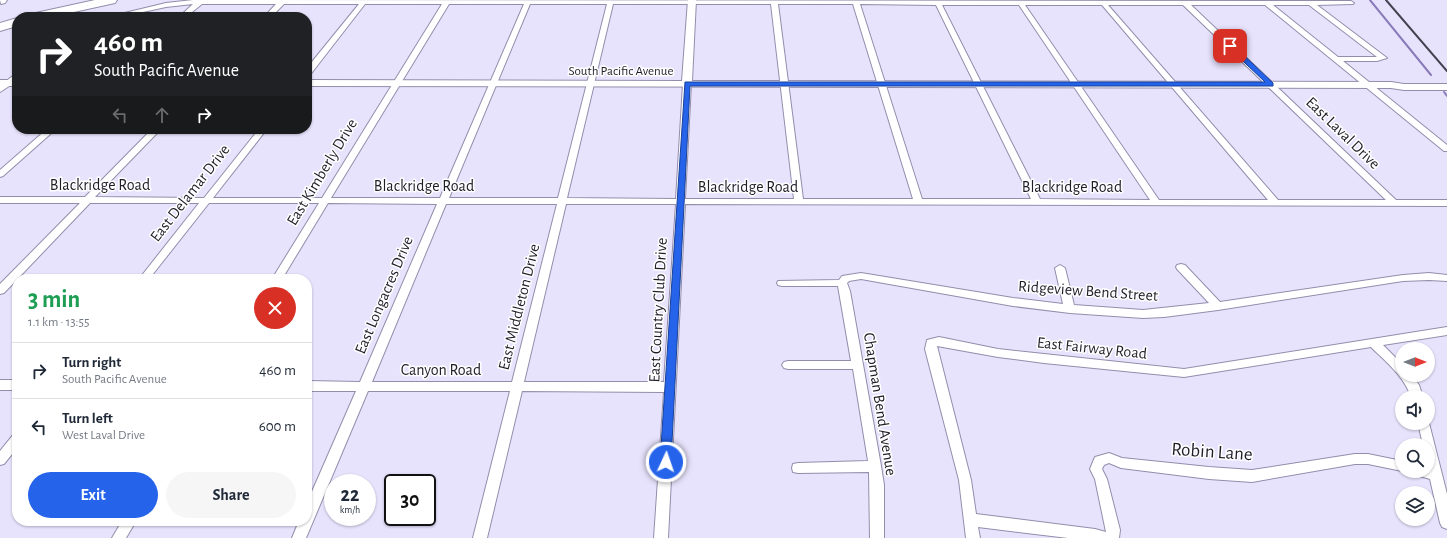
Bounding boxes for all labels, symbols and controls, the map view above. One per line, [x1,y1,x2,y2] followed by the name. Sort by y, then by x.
[28,28,80,80] icon: right
[94,29,163,57] text: 460 m
[1213,29,1247,63] pin
[1219,35,1241,57] icon: arrive
[94,62,239,80] text: South Pacific Avenue
[569,65,673,78] street label: South Pacific Avenue
[1303,94,1383,172] street label: East Laval Drive
[109,104,131,126] icon: left
[151,104,173,126] icon: ahead
[193,104,215,126] icon: right
[284,116,361,229] street label: East Kimberly Drive
[147,141,233,245] street label: East Delamar Drive
[50,177,150,193] street label: Blackridge Road
[374,178,474,194] street label: Blackridge Road
[698,179,798,195] street label: Blackridge Road
[1022,179,1122,195] street label: Blackridge Road
[352,234,416,356] street label: East Longacres Drive
[646,237,671,383] street label: East Country Club Drive
[496,242,542,372] street label: East Middleton Drive
[1017,278,1159,304] street label: Ridgeview Bend Street
[254,287,296,329] button: close
[28,288,80,312] text: 3 min
[28,316,89,329] text: 1.1 km · 13:55
[861,331,899,477] street label: Chapman Bend Avenue
[1036,334,1148,363] street label: East Fairway Road
[1395,342,1435,382] north arrow
[1395,342,1435,526] map controls
[62,355,121,370] text: Turn right
[28,360,50,382] icon: right
[401,362,481,379] street label: Canyon Road
[259,363,296,378] text: 460 m
[62,373,167,386] text: South Pacific Avenue
[1395,390,1435,430] button: sound
[62,411,113,426] text: Turn left
[28,416,50,438] icon: left
[259,419,296,434] text: 600 m
[62,429,145,442] text: West Laval Drive
[1395,438,1435,478] button: search
[1171,440,1253,464] street label: Robin Lane
[645,441,687,483] position arrow
[28,472,158,518] button: Exit
[166,472,296,518] button: Share
[384,474,436,526] speed limit sign: 30
[341,485,359,505] text: 22
[1395,486,1435,526] button: layers
[340,505,360,515] text: km/h

